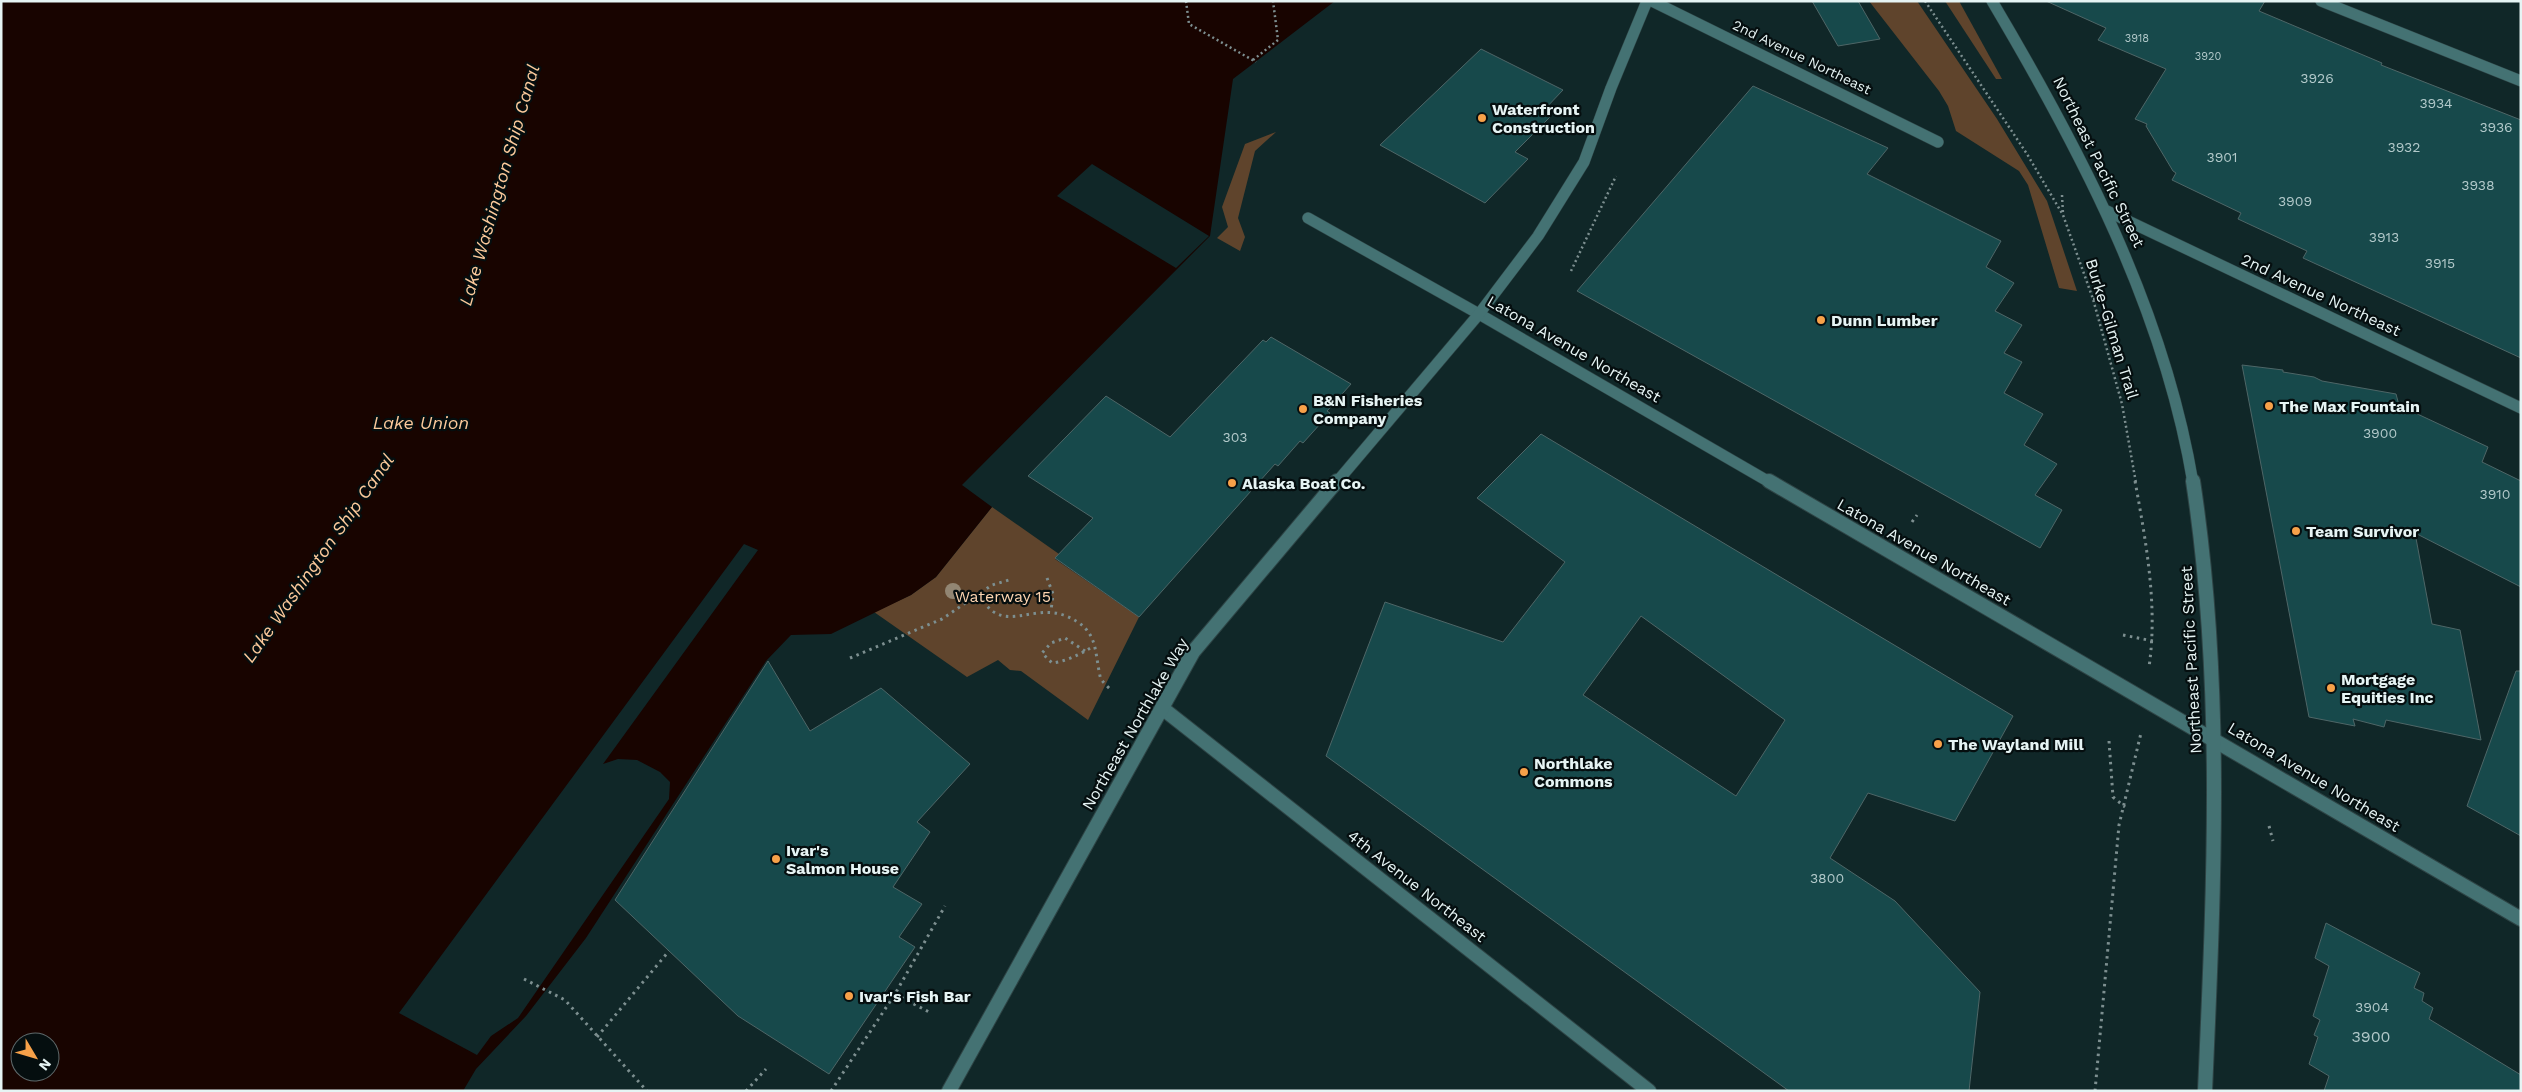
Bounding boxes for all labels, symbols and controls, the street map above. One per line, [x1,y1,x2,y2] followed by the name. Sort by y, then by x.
[1730,17,1874,98] street label: 2nd Avenue Northeast
[2125,32,2149,45] house number: 3918
[2195,50,2221,63] house number: 3920
[454,62,544,308] water label: Lake Washington Ship Canal
[2300,70,2334,86] house number: 3926
[2049,73,2149,251] street label: Northeast Pacific Street
[2419,95,2453,111] house number: 3934
[1492,100,1595,137] place label: Waterfront Construction
[1476,112,1488,124] marker: Waterfront Construction
[2479,119,2513,135] house number: 3936
[2388,139,2420,155] house number: 3932
[2207,149,2237,165] house number: 3901
[2461,177,2495,193] house number: 3938
[2278,193,2312,209] house number: 3909
[2369,229,2399,245] house number: 3913
[2238,250,2404,340] street label: 2nd Avenue Northeast
[2425,255,2455,271] house number: 3915
[2082,256,2142,402] street label: Burke-Gilman Trail
[1484,291,1664,407] street label: Latona Avenue Northeast
[1831,311,1938,330] place label: Dunn Lumber
[1815,314,1827,326] marker: Dunn Lumber
[1313,391,1423,428] place label: B&N Fisheries Company
[2279,397,2420,416] place label: The Max Fountain
[2263,400,2275,412] marker: The Max Fountain
[1297,403,1309,415] marker: B&N Fisheries Company
[373,412,469,433] water label: Lake Union
[2363,425,2397,441] house number: 3900
[1223,429,1247,445] house number: 303
[238,450,398,666] water label: Lake Washington Ship Canal
[1242,474,1365,493] place label: Alaska Boat Co.
[1226,477,1238,489] marker: Alaska Boat Co.
[2480,486,2510,502] house number: 3910
[1834,494,2014,610] street label: Latona Avenue Northeast
[2306,522,2419,541] place label: Team Survivor
[2290,525,2302,537] marker: Team Survivor
[2177,565,2205,754] street label: Northeast Pacific Street
[955,587,1051,606] park label: Waterway 15
[1078,634,1192,813] street label: Northeast Northlake Way
[2341,670,2434,707] place label: Mortgage Equities Inc
[2325,682,2337,694] marker: Mortgage Equities Inc
[2225,718,2404,836] street label: Latona Avenue Northeast
[1948,735,2084,754] place label: The Wayland Mill
[1932,738,1944,750] marker: The Wayland Mill
[1534,754,1613,791] place label: Northlake Commons
[1518,766,1530,778] marker: Northlake Commons
[1344,826,1490,946] street label: 4th Avenue Northeast
[786,841,899,878] place label: Ivar's Salmon House
[770,853,782,865] marker: Ivar's Salmon House
[1810,870,1844,886] house number: 3800
[859,987,971,1006] place label: Ivar's Fish Bar
[843,990,855,1002] marker: Ivar's Fish Bar
[2355,999,2389,1015] house number: 3904
[2351,1027,2391,1046] house number: 3900
[10,1032,60,1082] north arrow
[36,1056,55,1074] text: N

